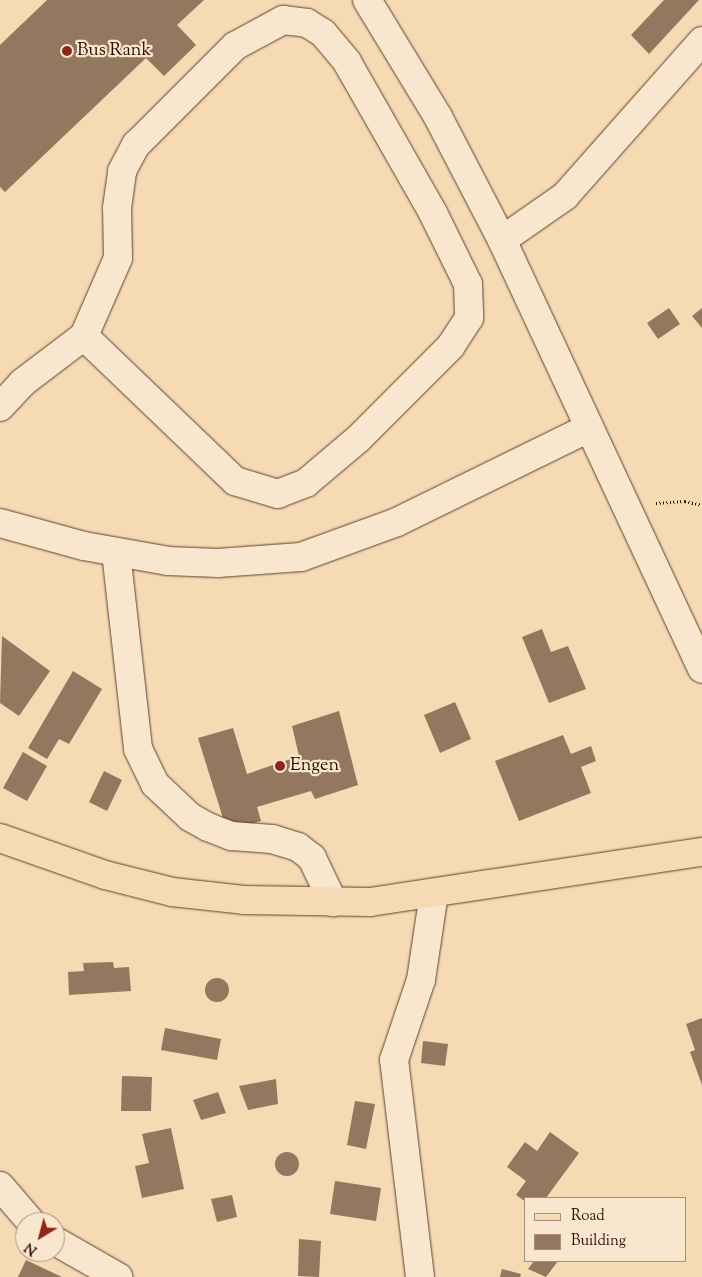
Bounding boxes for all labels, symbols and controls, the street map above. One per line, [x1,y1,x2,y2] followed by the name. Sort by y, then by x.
[77,40,151,62] place label: Bus Rank
[61,45,73,57] marker: Bus Rank
[290,755,339,777] place label: Engen
[274,760,286,772] marker: Engen
[524,1197,687,1262] legend
[571,1206,605,1227] text: Road
[15,1212,65,1262] north arrow
[571,1231,626,1252] text: Building
[21,1237,42,1260] text: N

